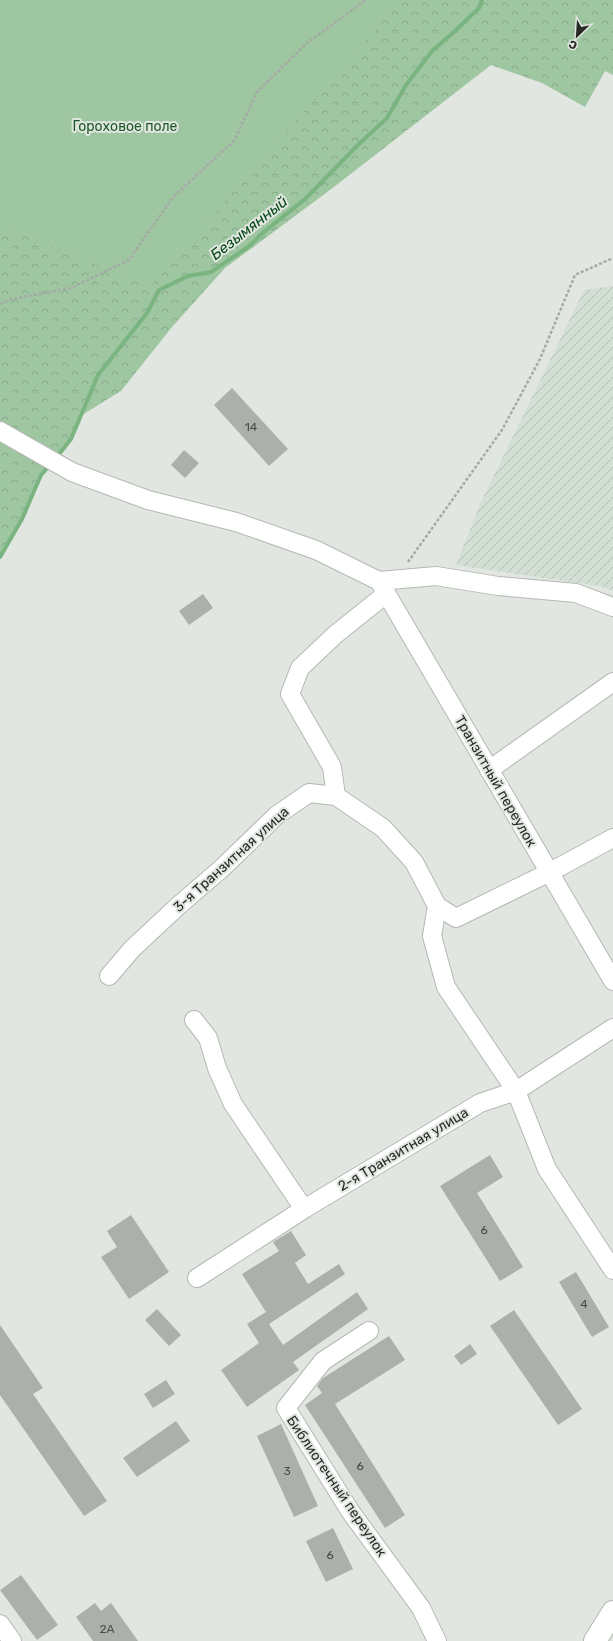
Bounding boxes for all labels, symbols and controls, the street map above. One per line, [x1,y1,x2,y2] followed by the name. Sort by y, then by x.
[557,16,597,56] north arrow
[566,37,579,52] text: С
[73,118,178,135] park label: Гороховое поле
[207,192,291,264] water label: Безымянный
[245,420,258,434] house number: 14
[451,713,540,850] street label: Транзитный переулок
[170,803,293,916] street label: 3-я Транзитная улица
[335,1104,471,1195] street label: 2-я Транзитная улица
[480,1223,488,1237] house number: 6
[580,1297,588,1311] house number: 4
[283,1413,390,1560] street label: Библиотечный переулок
[356,1459,364,1473] house number: 6
[283,1464,291,1478] house number: 3
[326,1548,334,1562] house number: 6
[99,1622,115,1636] house number: 2А

